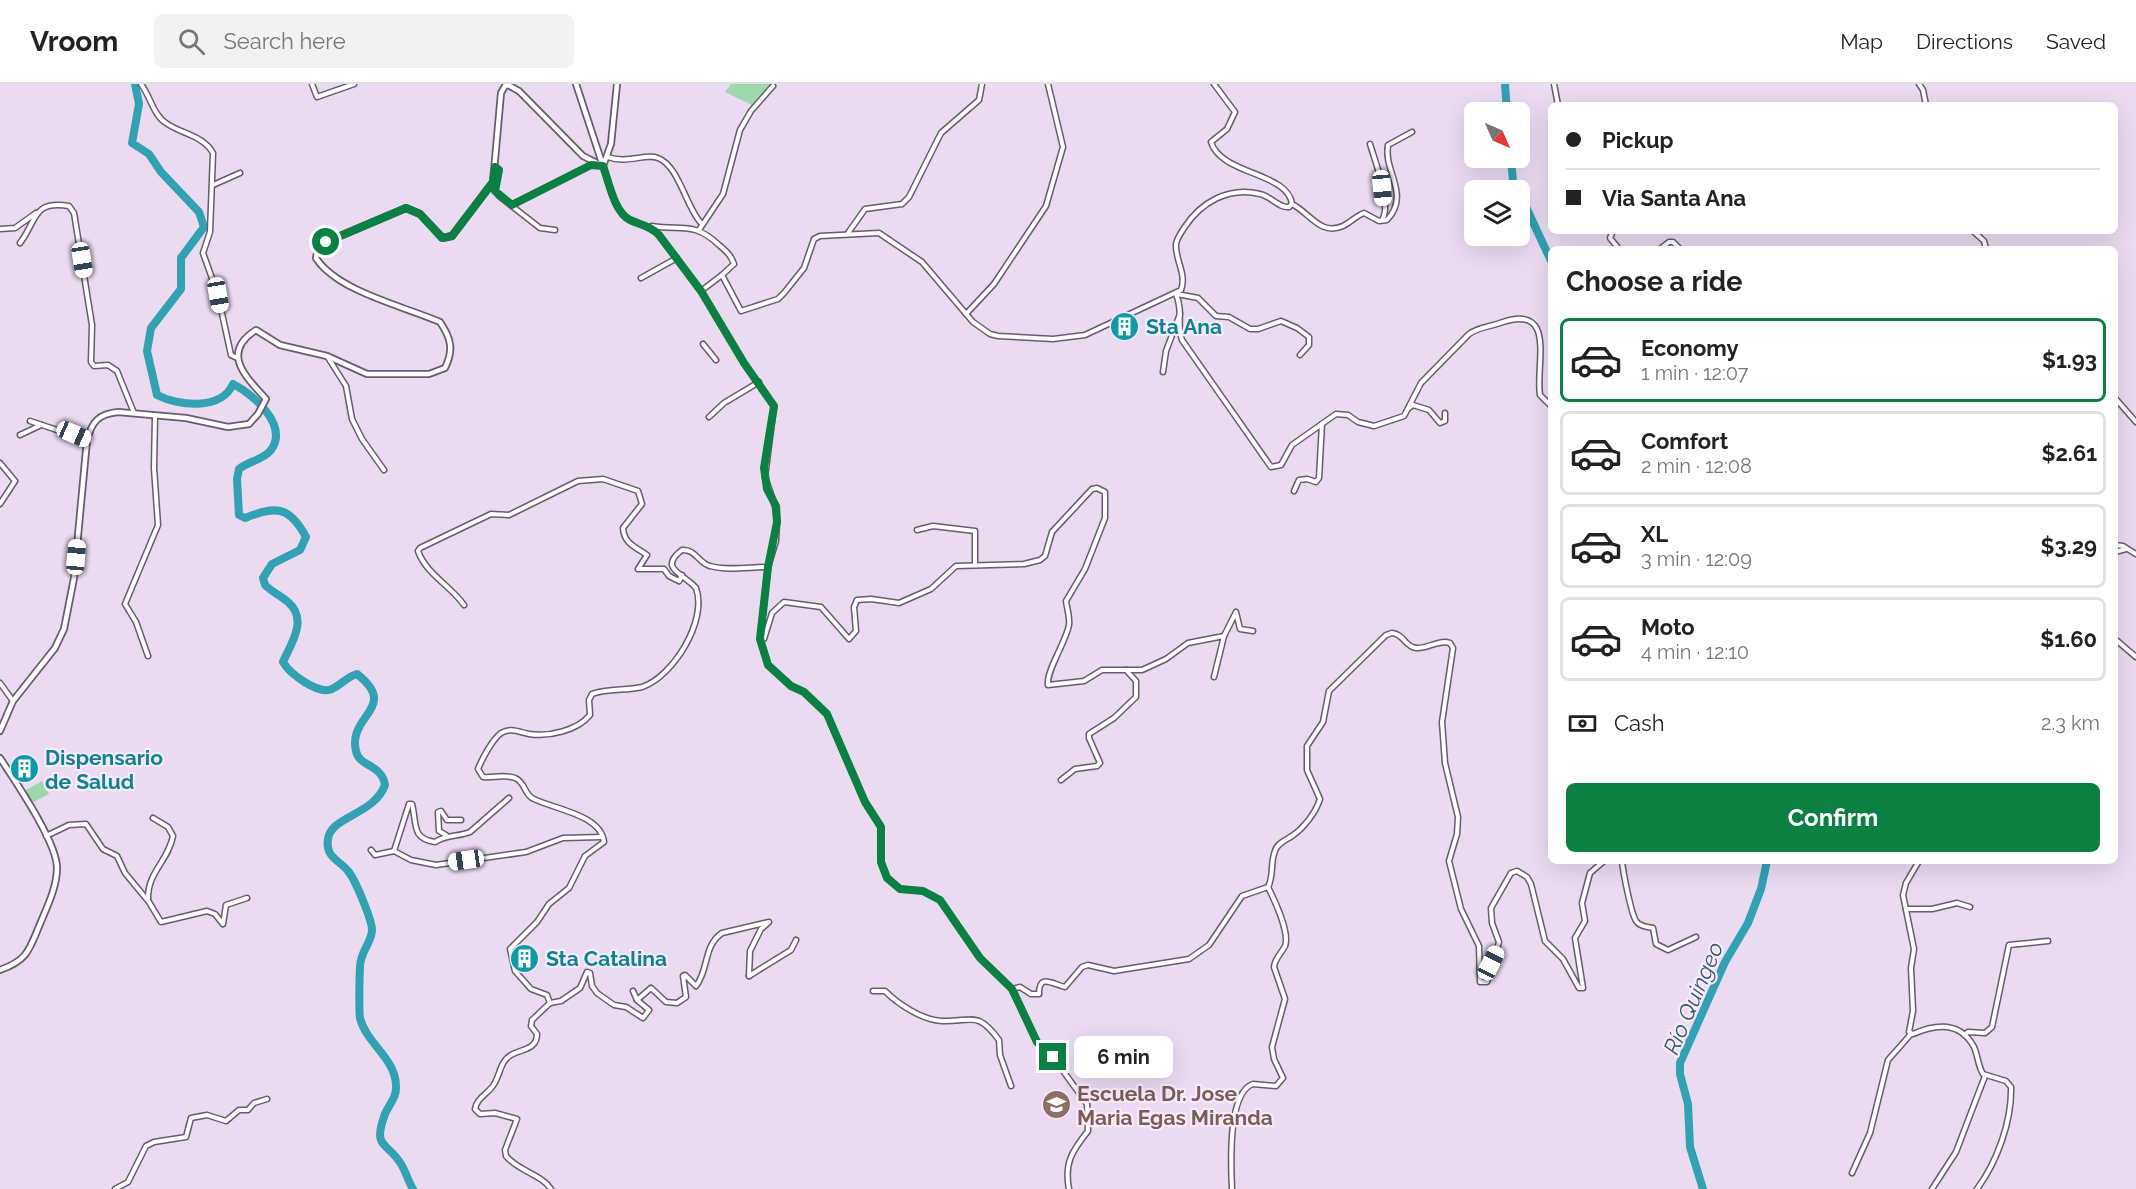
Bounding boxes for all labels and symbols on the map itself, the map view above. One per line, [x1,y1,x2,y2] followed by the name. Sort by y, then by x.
[1464,102,1530,168] north arrow
[1371,169,1393,207] car
[312,228,339,255] route start
[70,241,94,279] car
[206,276,230,314] car
[1109,310,1141,342] building icon: Sta Ana
[1146,314,1222,339] place label: Sta Ana
[54,418,94,450] car
[65,538,87,576] car
[45,745,163,794] place label: Dispensario de Salud
[8,753,40,785] building icon: Dispensario de Salud
[447,849,485,871] car
[1658,938,1728,1058] water label: Río Quingeo
[509,942,541,974] building icon: Sta Catalina
[1475,943,1507,983] car
[546,946,667,971] place label: Sta Catalina
[1074,1036,1173,1078] callout: 6 min
[1039,1043,1066,1070] route end
[1077,1081,1273,1130] place label: Escuela Dr. Jose Maria Egas Miranda
[1040,1089,1072,1121] school or university icon: Escuela Dr. Jose Maria Egas Miranda

